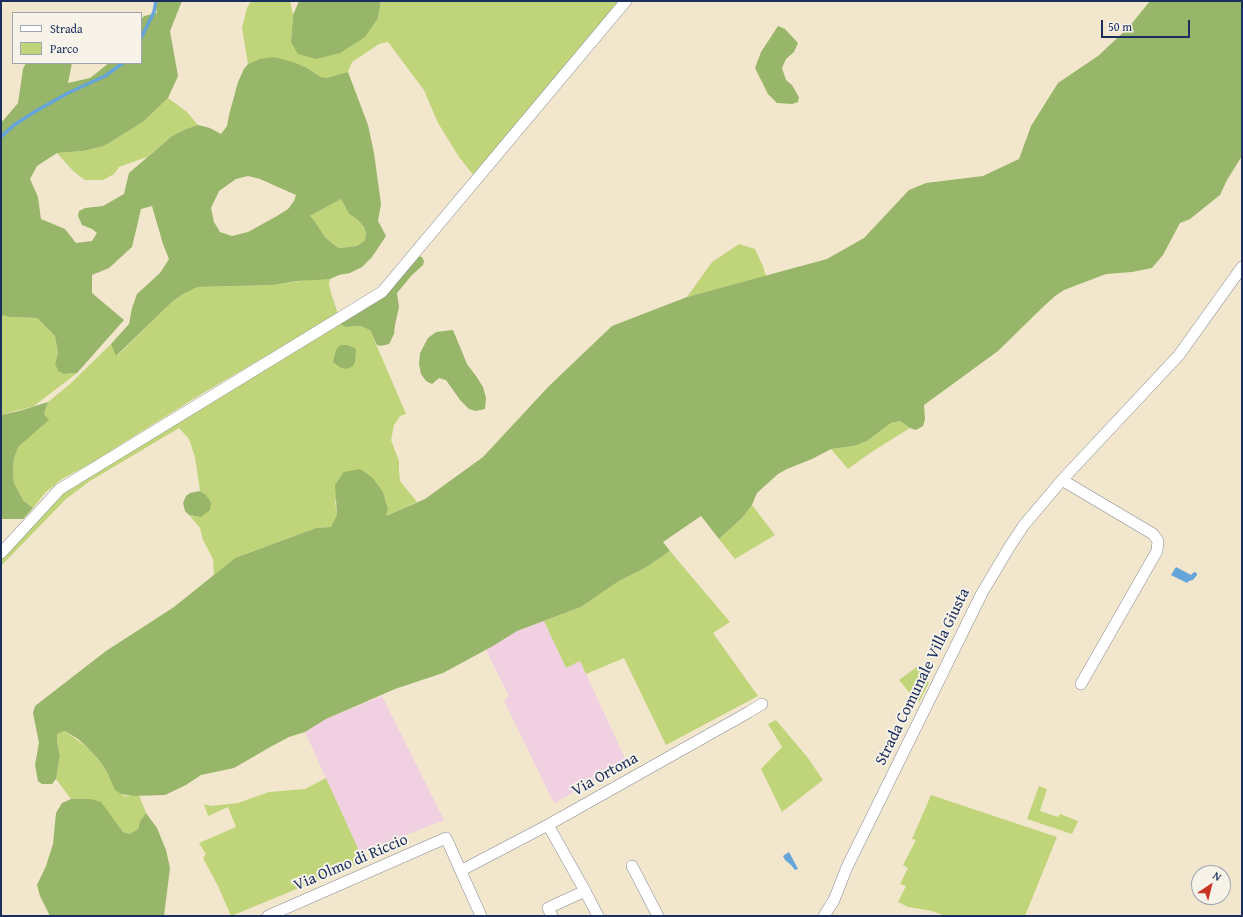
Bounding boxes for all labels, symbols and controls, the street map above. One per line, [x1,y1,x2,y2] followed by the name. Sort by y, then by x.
[12,12,142,64] legend
[1103,12,1192,38] scale bar
[1108,18,1132,35] text: 50 m
[50,20,83,37] text: Strada
[50,40,78,57] text: Parco
[872,585,974,769] street label: Strada Comunale Villa Giusta
[569,749,641,801] street label: Via Ortona
[291,830,411,896] street label: Via Olmo di Riccio
[1191,865,1231,905] north arrow
[1210,867,1225,885] text: N

